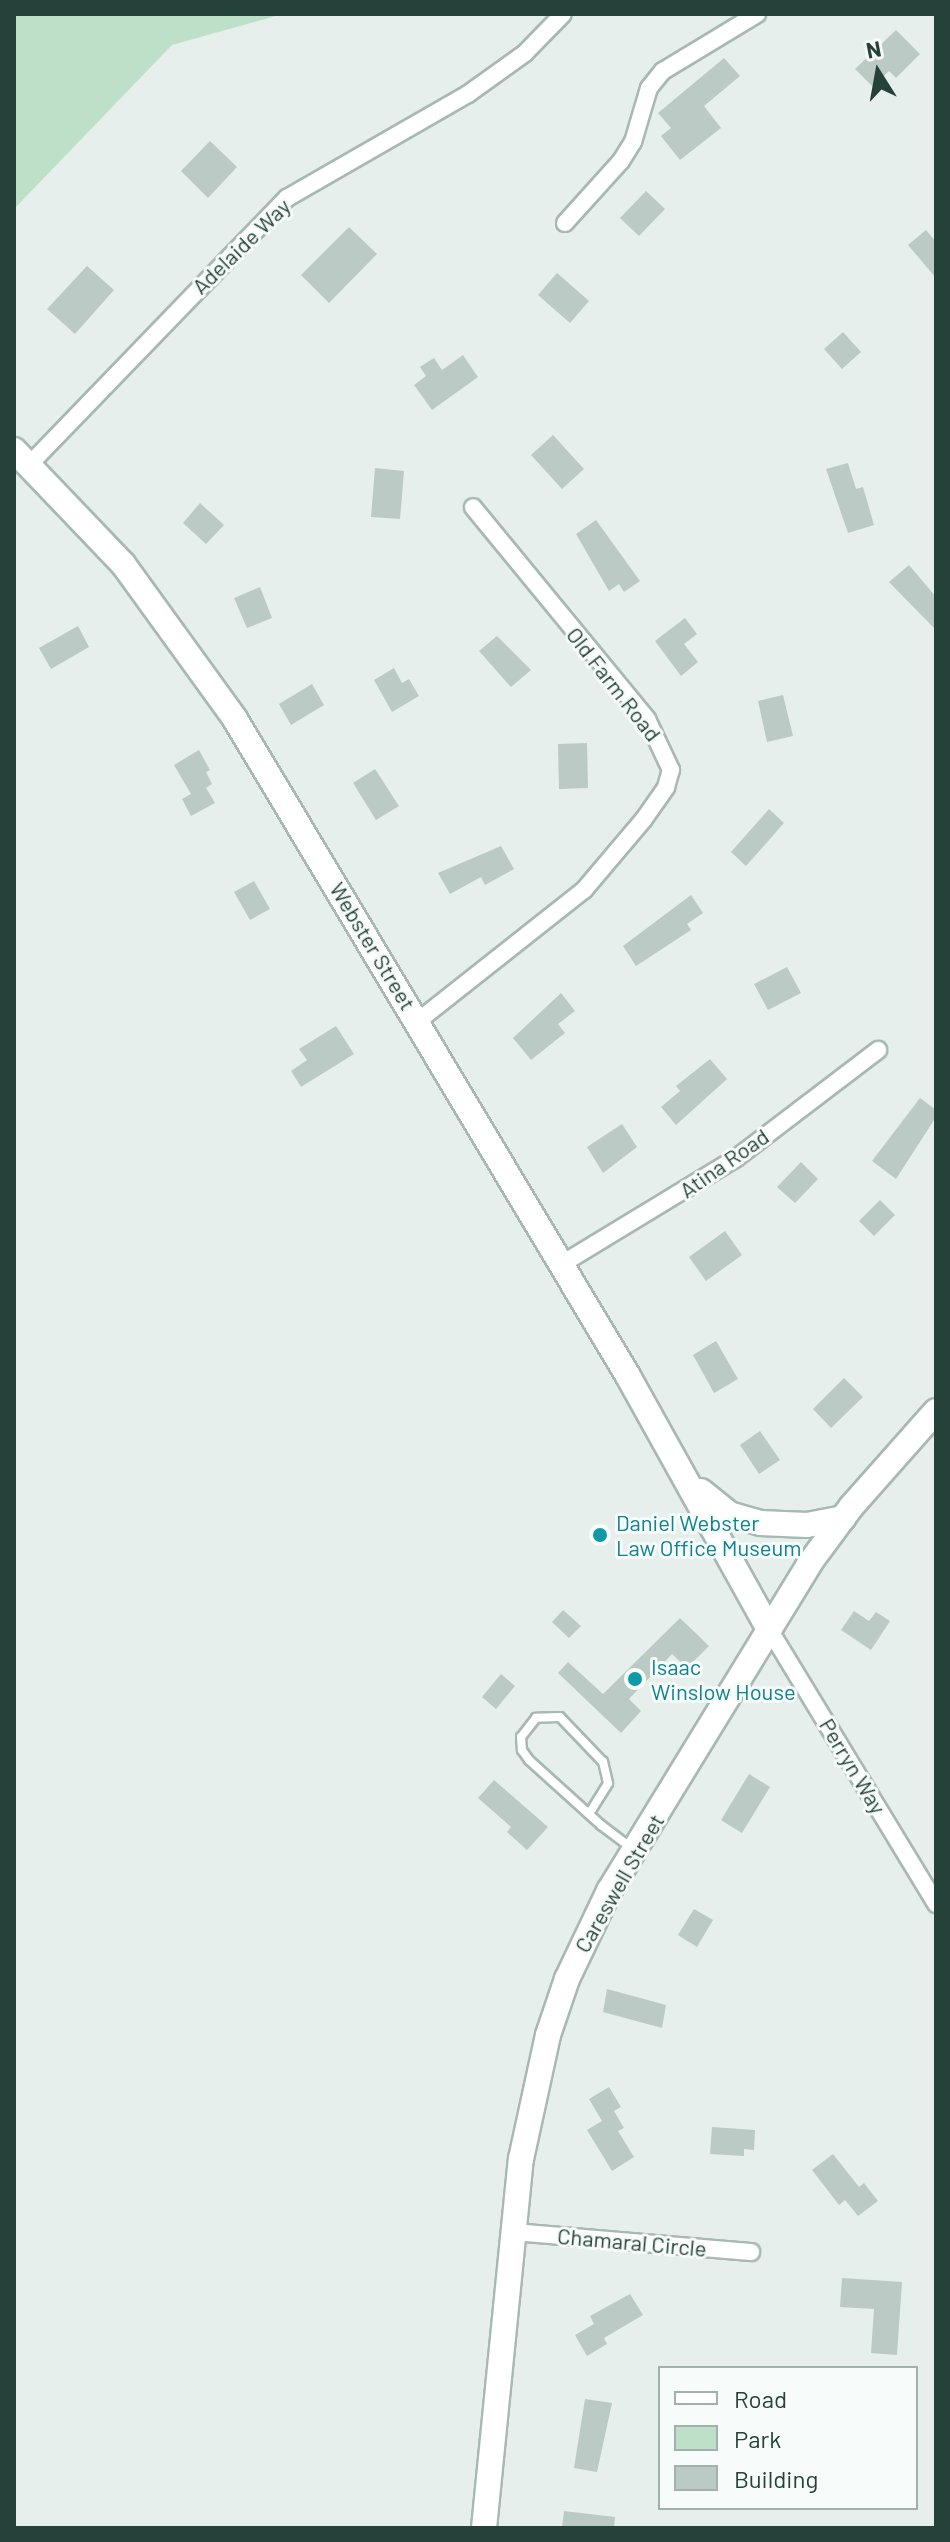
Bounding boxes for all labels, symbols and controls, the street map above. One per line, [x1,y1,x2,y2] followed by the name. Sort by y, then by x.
[838,32,918,112] north arrow
[864,34,883,63] text: N
[186,193,296,299] street label: Adelaide Way
[561,622,667,746] street label: Old Farm Road
[324,877,422,1015] street label: Webster Street
[674,1123,774,1203] street label: Atina Road
[616,1509,802,1560] place label: Daniel Webster Law Office Museum
[591,1526,609,1544] marker: Daniel Webster Law Office Museum
[651,1653,796,1704] place label: Isaac Winslow House
[626,1670,644,1688] marker: Isaac Winslow House
[814,1713,892,1819] street label: Perryn Way
[569,1809,669,1957] street label: Careswell Street
[556,2222,708,2262] street label: Chamaral Circle
[658,2366,918,2510] legend
[734,2384,787,2413] text: Road
[734,2424,781,2453] text: Park
[734,2464,818,2493] text: Building

